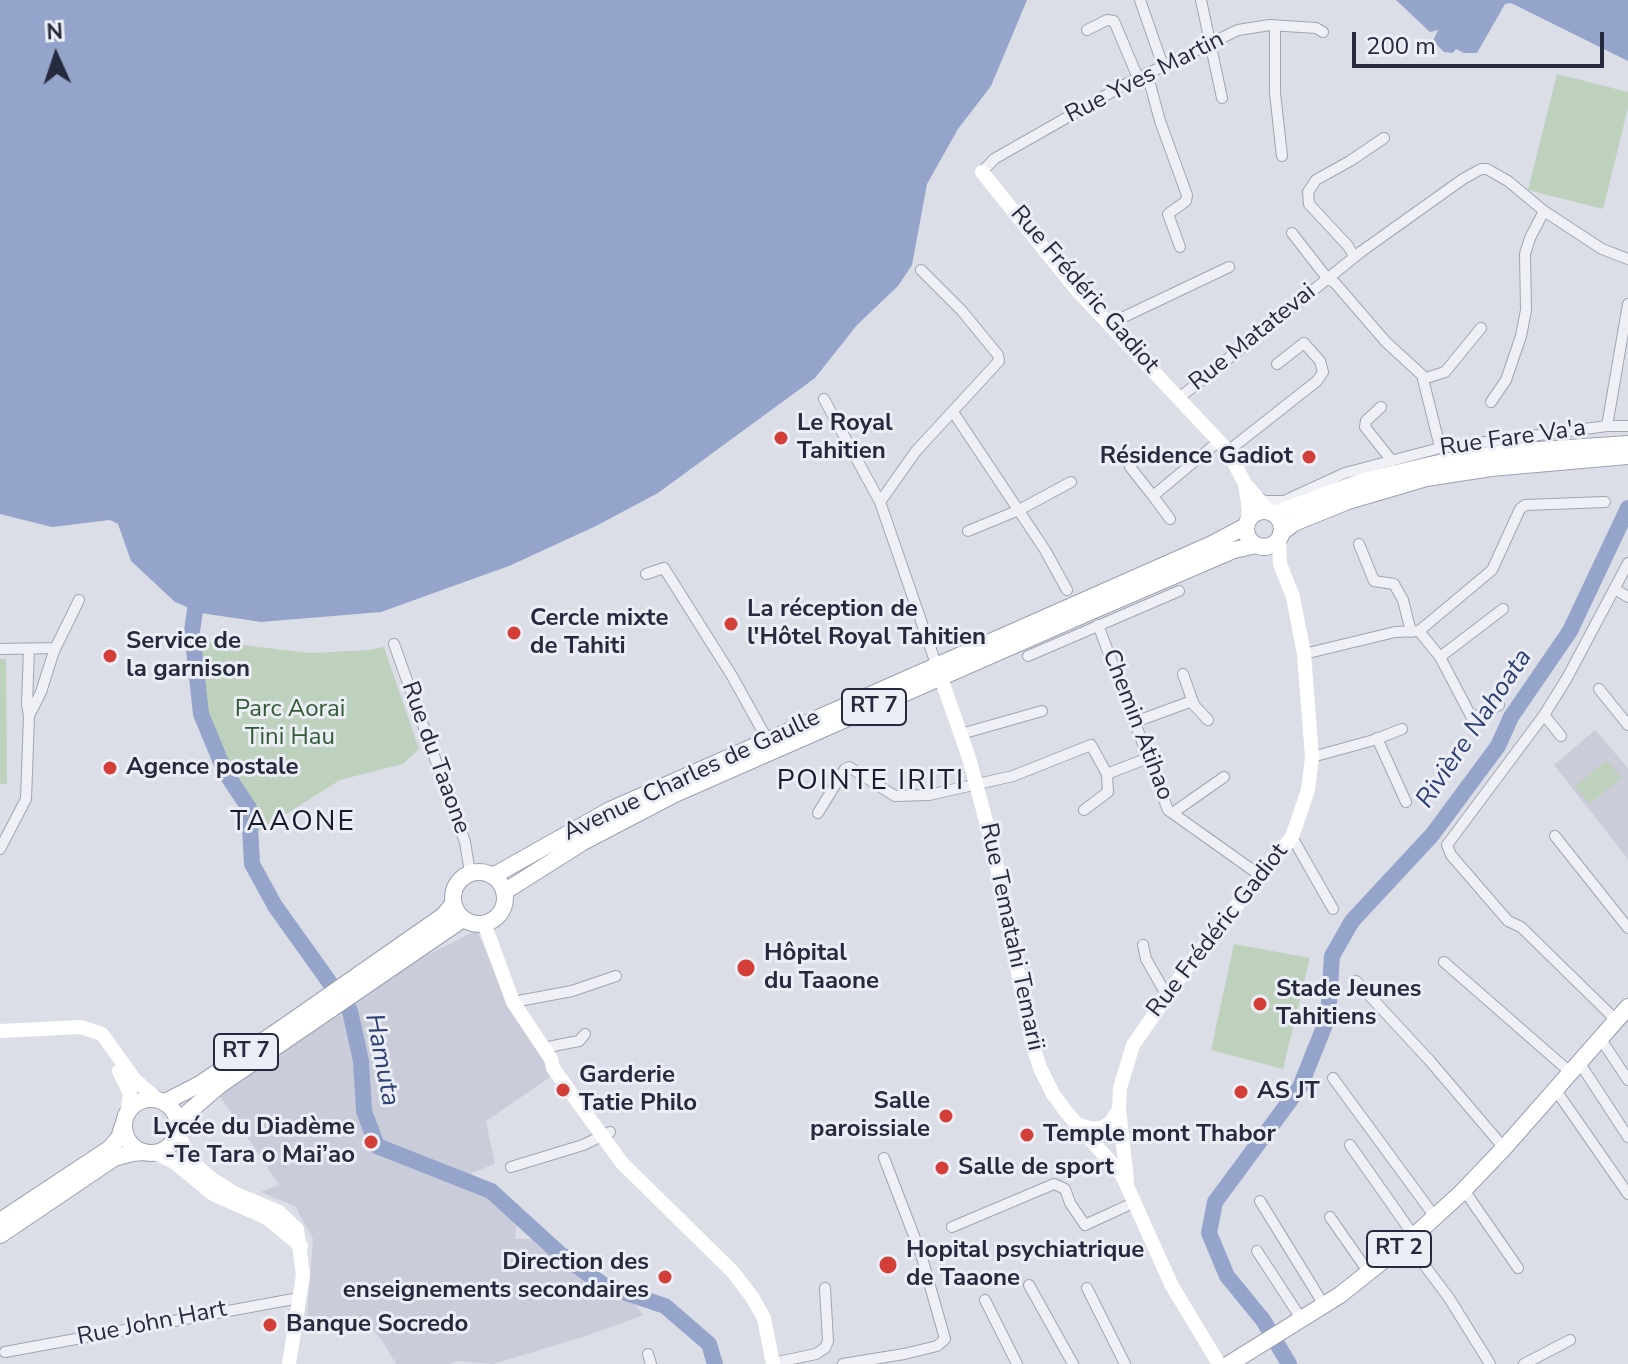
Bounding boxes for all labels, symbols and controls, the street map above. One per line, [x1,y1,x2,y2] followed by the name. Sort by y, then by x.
[16,16,96,96] north arrow
[1356,16,1608,66] scale bar
[46,17,64,47] text: N
[1061,26,1229,130] street label: Rue Yves Martin
[1366,30,1436,62] text: 200 m
[1004,201,1164,379] street label: Rue Frédéric Gadiot
[1184,278,1322,398] street label: Rue Matatevai
[797,410,893,466] place label: Le Royal Tahitien
[1438,415,1588,463] street label: Rue Fare Va'a
[772,429,790,447] marker: Le Royal Tahitien
[1100,443,1293,471] place label: Résidence Gadiot
[1300,448,1318,466] marker: Résidence Gadiot
[747,596,986,652] place label: La réception de l'Hôtel Royal Tahitien
[530,605,668,661] place label: Cercle mixte de Tahiti
[722,615,740,633] marker: La réception de l'Hôtel Royal Tahitien
[505,624,523,642] marker: Cercle mixte de Tahiti
[126,628,250,684] place label: Service de la garnison
[1410,644,1540,814] water label: Rivière Nahoata
[1095,645,1179,805] street label: Chemin Atihao
[101,647,119,665] marker: Service de la garnison
[394,678,476,838] street label: Rue du Taaone
[842,689,906,725] road number: RT 7
[235,696,345,752] park label: Parc Aorai Tini Hau
[559,704,825,848] street label: Avenue Charles de Gaulle
[126,754,299,782] place label: Agence postale
[101,759,119,777] marker: Agence postale
[777,765,965,799] district label: POINTE IRITI
[230,806,356,840] district label: TAAONE
[973,821,1049,1053] street label: Rue Tematahi Temarii
[1141,839,1295,1023] street label: Rue Frédéric Gadiot
[764,940,879,996] place label: Hôpital du Taaone
[735,957,757,979] marker: Hôpital du Taaone
[1276,976,1421,1032] place label: Stade Jeunes Tahitiens
[1251,995,1269,1013] marker: Stade Jeunes Tahitiens
[357,1011,405,1109] water label: Hamuta
[214,1034,278,1070] road number: RT 7
[579,1062,697,1118] place label: Garderie Tatie Philo
[1257,1078,1320,1106] place label: AS JT
[554,1081,572,1099] marker: Garderie Tatie Philo
[1232,1083,1250,1101] marker: AS JT
[810,1088,930,1144] place label: Salle paroissiale
[937,1107,955,1125] marker: Salle paroissiale
[153,1114,355,1170] place label: Lycée du Diadème -Te Tara o Mai’ao
[1043,1121,1276,1149] place label: Temple mont Thabor
[1018,1126,1036,1144] marker: Temple mont Thabor
[362,1133,380,1151] marker: Lycée du Diadème -Te Tara o Mai’ao
[958,1154,1114,1182] place label: Salle de sport
[933,1159,951,1177] marker: Salle de sport
[1367,1231,1431,1267] road number: RT 2
[906,1237,1144,1293] place label: Hopital psychiatrique de Taaone
[343,1249,649,1305] place label: Direction des enseignements secondaires
[877,1254,899,1276] marker: Hopital psychiatrique de Taaone
[656,1268,674,1286] marker: Direction des enseignements secondaires
[75,1295,229,1353] street label: Rue John Hart
[286,1311,468,1339] place label: Banque Socredo
[261,1316,279,1334] marker: Banque Socredo

